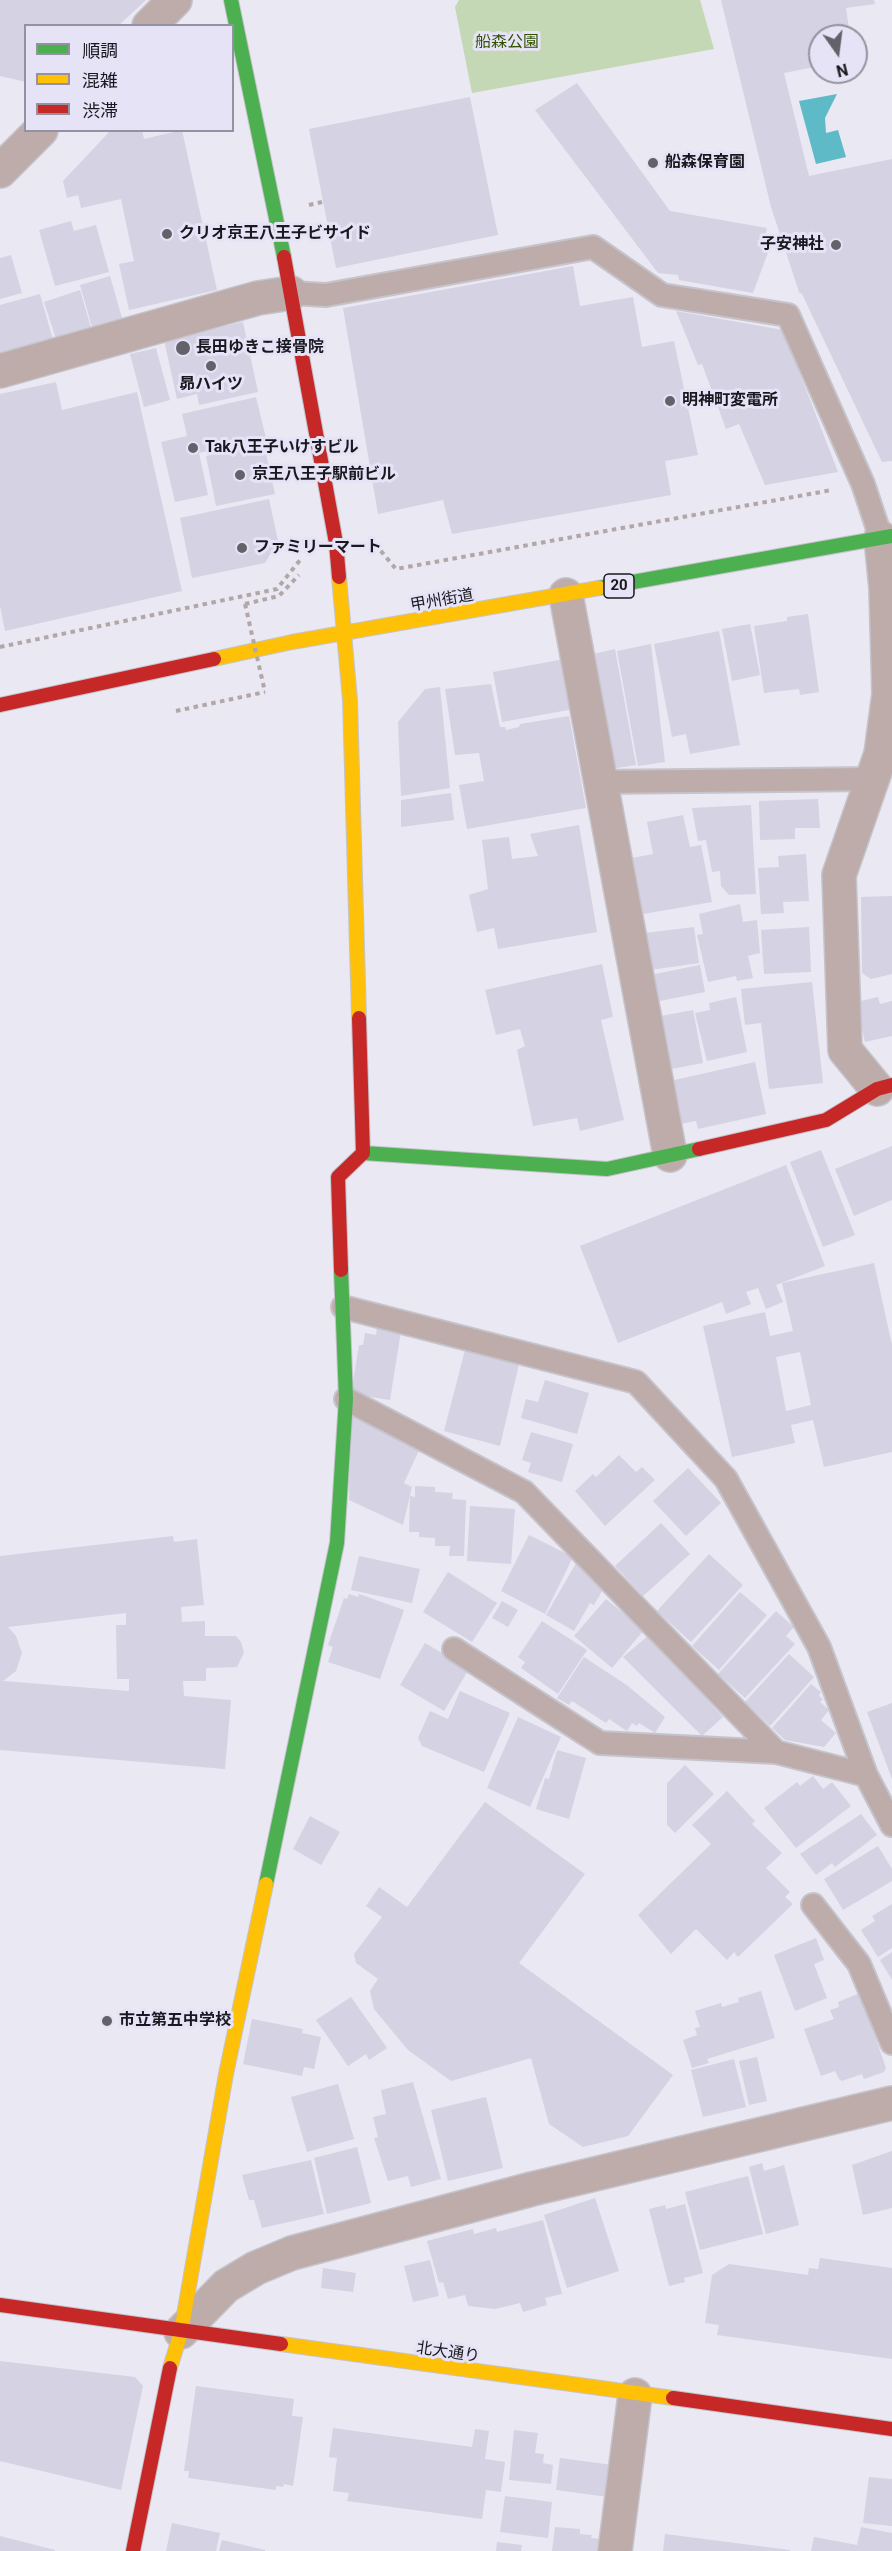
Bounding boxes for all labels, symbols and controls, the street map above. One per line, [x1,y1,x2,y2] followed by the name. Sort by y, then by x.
[24,24,234,132] legend
[808,24,868,84] north arrow
[475,33,539,53] park label: 船森公園
[82,40,118,61] text: 順調
[834,59,850,81] text: N
[82,70,118,91] text: 混雑
[82,100,118,121] text: 渋滞
[665,153,745,173] place label: 船森保育園
[646,156,660,170] marker: 船森保育園
[179,224,371,244] place label: クリオ京王八王子ビサイド
[160,227,174,241] marker: クリオ京王八王子ビサイド
[760,235,824,255] place label: 子安神社
[829,238,843,252] marker: 子安神社
[196,338,324,358] place label: 長田ゆきこ接骨院
[174,339,192,357] marker: 長田ゆきこ接骨院
[204,359,218,373] marker: 昴ハイツ
[179,375,243,395] place label: 昴ハイツ
[682,391,778,411] place label: 明神町変電所
[663,394,677,408] marker: 明神町変電所
[205,438,359,458] place label: Tak八王子いけすビル
[186,441,200,455] marker: Tak八王子いけすビル
[252,465,396,485] place label: 京王八王子駅前ビル
[233,468,247,482] marker: 京王八王子駅前ビル
[254,538,382,558] place label: ファミリーマート
[235,541,249,555] marker: ファミリーマート
[604,574,634,598] road number: 20
[409,586,475,616] street label: 甲州街道
[119,2011,231,2031] place label: 市立第五中学校
[100,2014,114,2028] marker: 市立第五中学校
[415,2339,481,2367] street label: 北大通り

